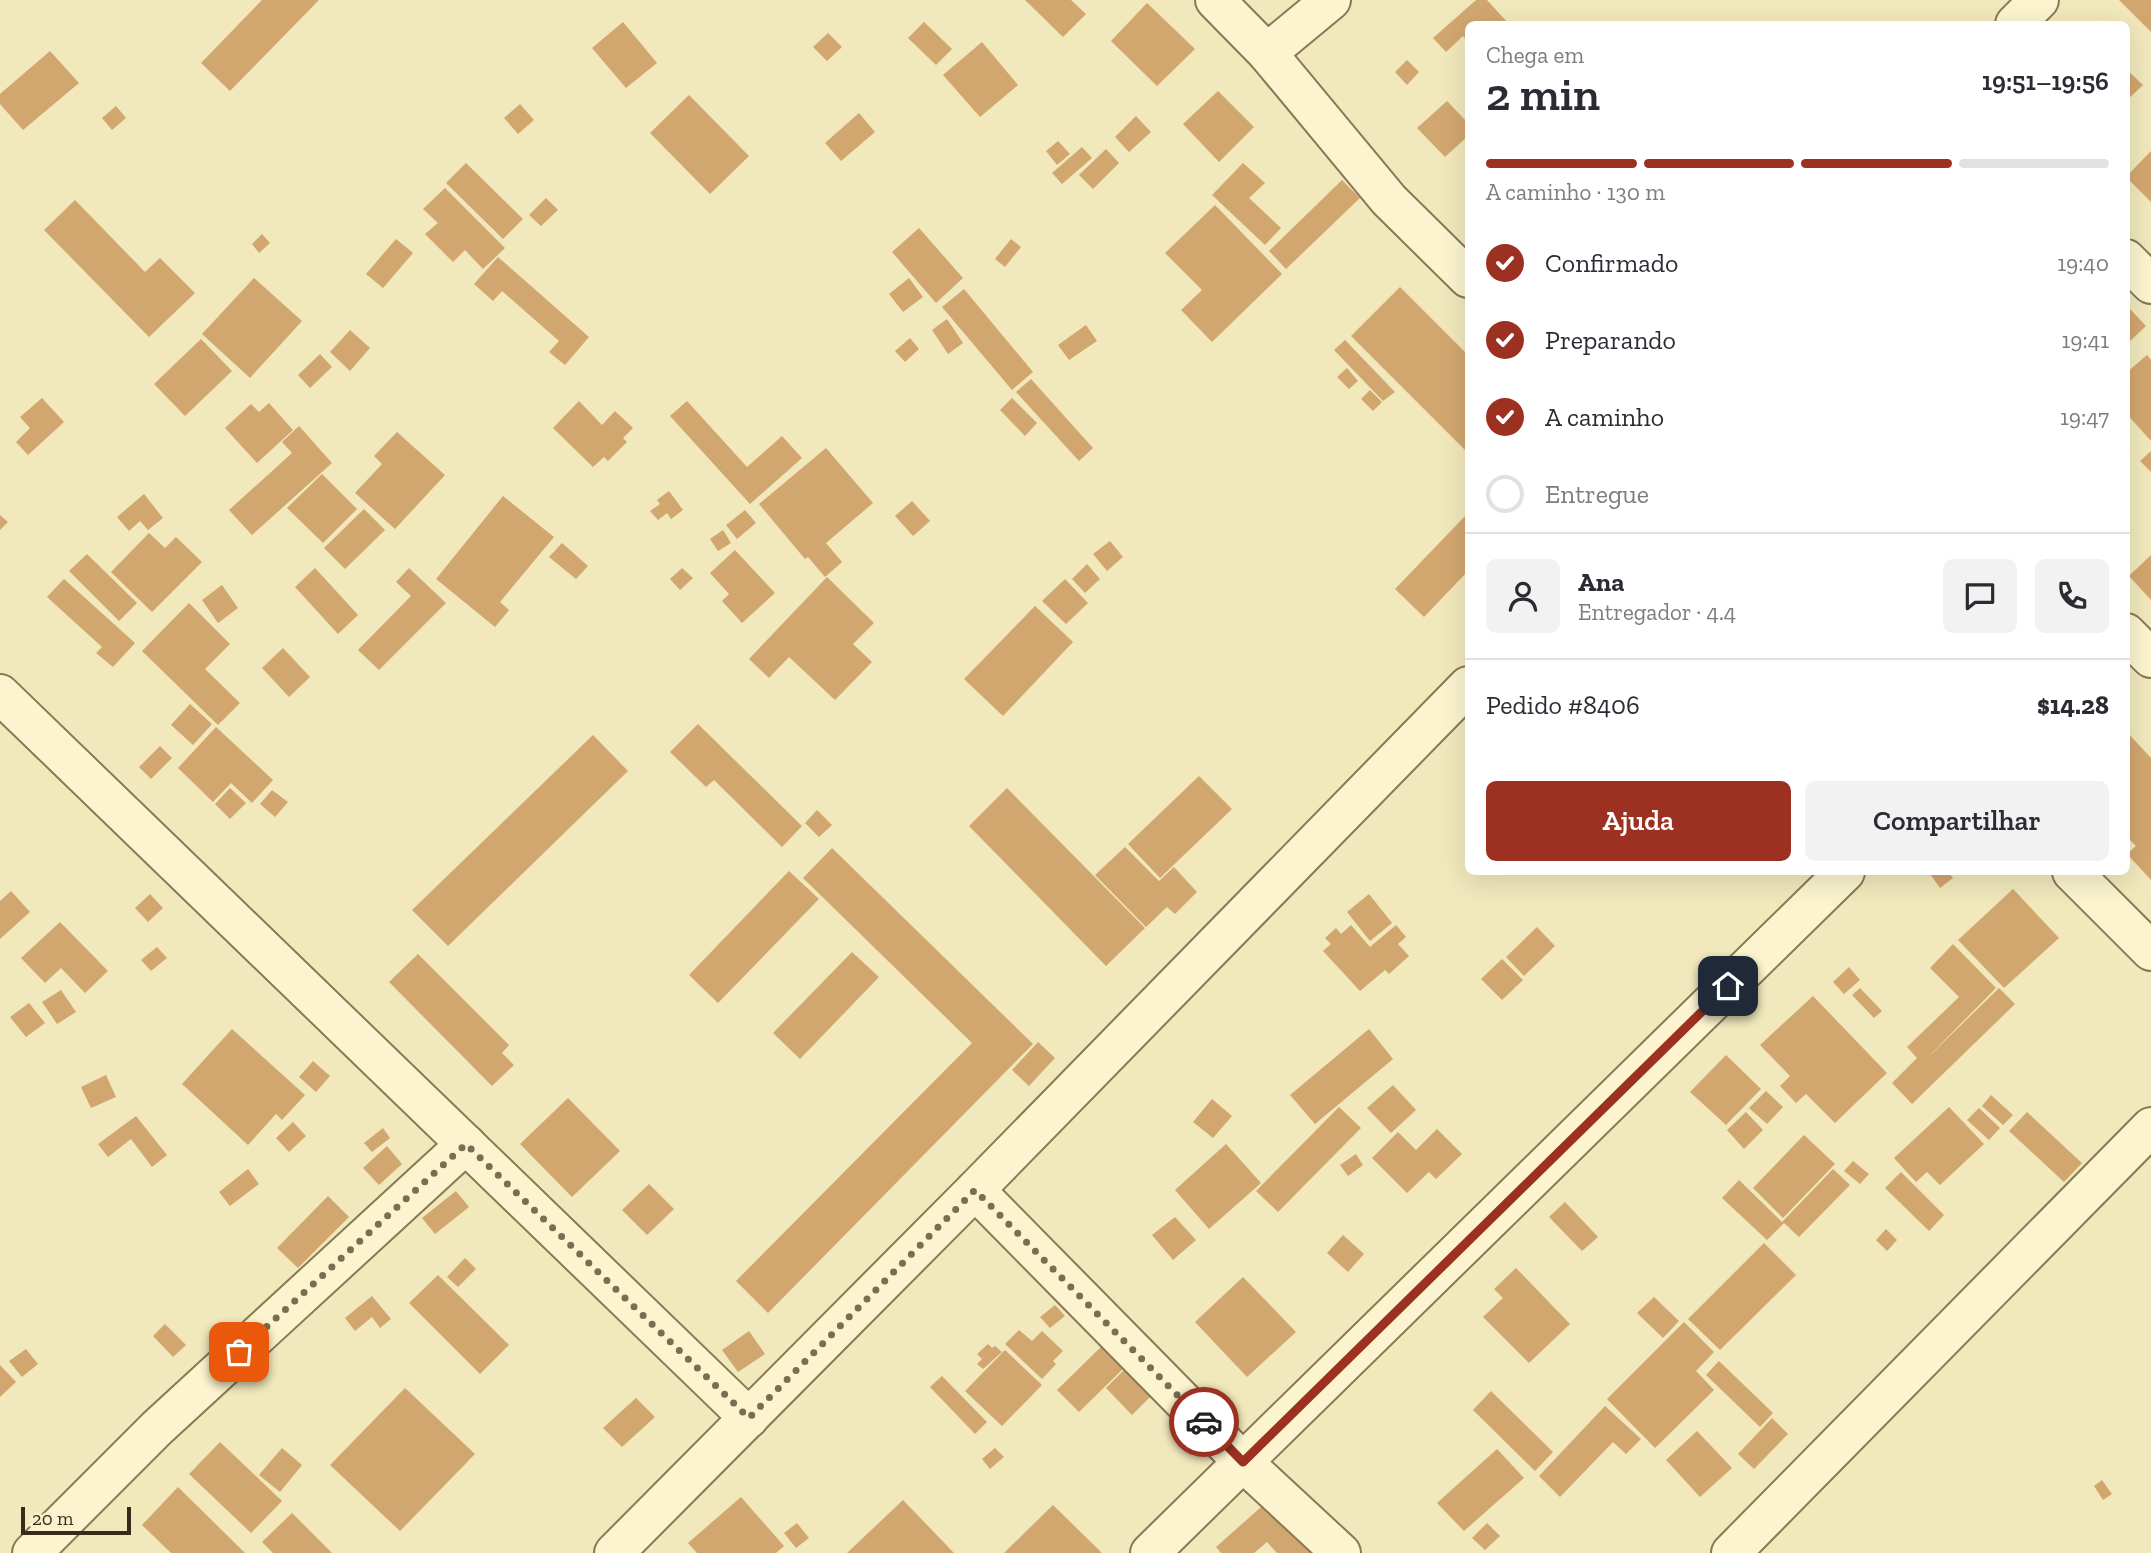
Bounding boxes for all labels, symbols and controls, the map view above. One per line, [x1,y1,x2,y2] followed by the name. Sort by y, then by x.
[1486,41,1584,69] text: Chega em
[1982,65,2109,97] text: 19:51–19:56
[1486,67,1600,122] text: 2 min
[1486,178,1665,206] text: A caminho · 130 m
[1486,244,1524,282] icon: check
[1545,247,1678,279] text: Confirmado
[2057,249,2109,277] text: 19:40
[1486,321,1524,359] icon: check
[1545,324,1676,356] text: Preparando
[2062,326,2109,354] text: 19:41
[1486,398,1524,436] icon: check
[1545,401,1664,433] text: A caminho
[2060,403,2109,431] text: 19:47
[1545,478,1649,510] text: Entregue
[1486,559,1560,633] button: person
[1943,559,2017,633] button: chat
[2035,559,2109,633] button: phone
[1578,566,1624,598] text: Ana
[1578,598,1736,626] text: Entregador · 4.4
[1486,689,1640,721] text: Pedido #8406
[2037,689,2109,721] text: $14.28
[1486,781,1791,861] button: Ajuda
[1805,781,2109,861] button: Compartilhar
[1698,956,1758,1016] pin
[1709,967,1747,1005] icon: home
[209,1322,269,1382] pin
[220,1333,258,1371] icon: bag
[1169,1387,1239,1457] courier
[1185,1403,1223,1441] icon: car
[21,1504,131,1536] scale bar
[32,1507,73,1530] text: 20 m

